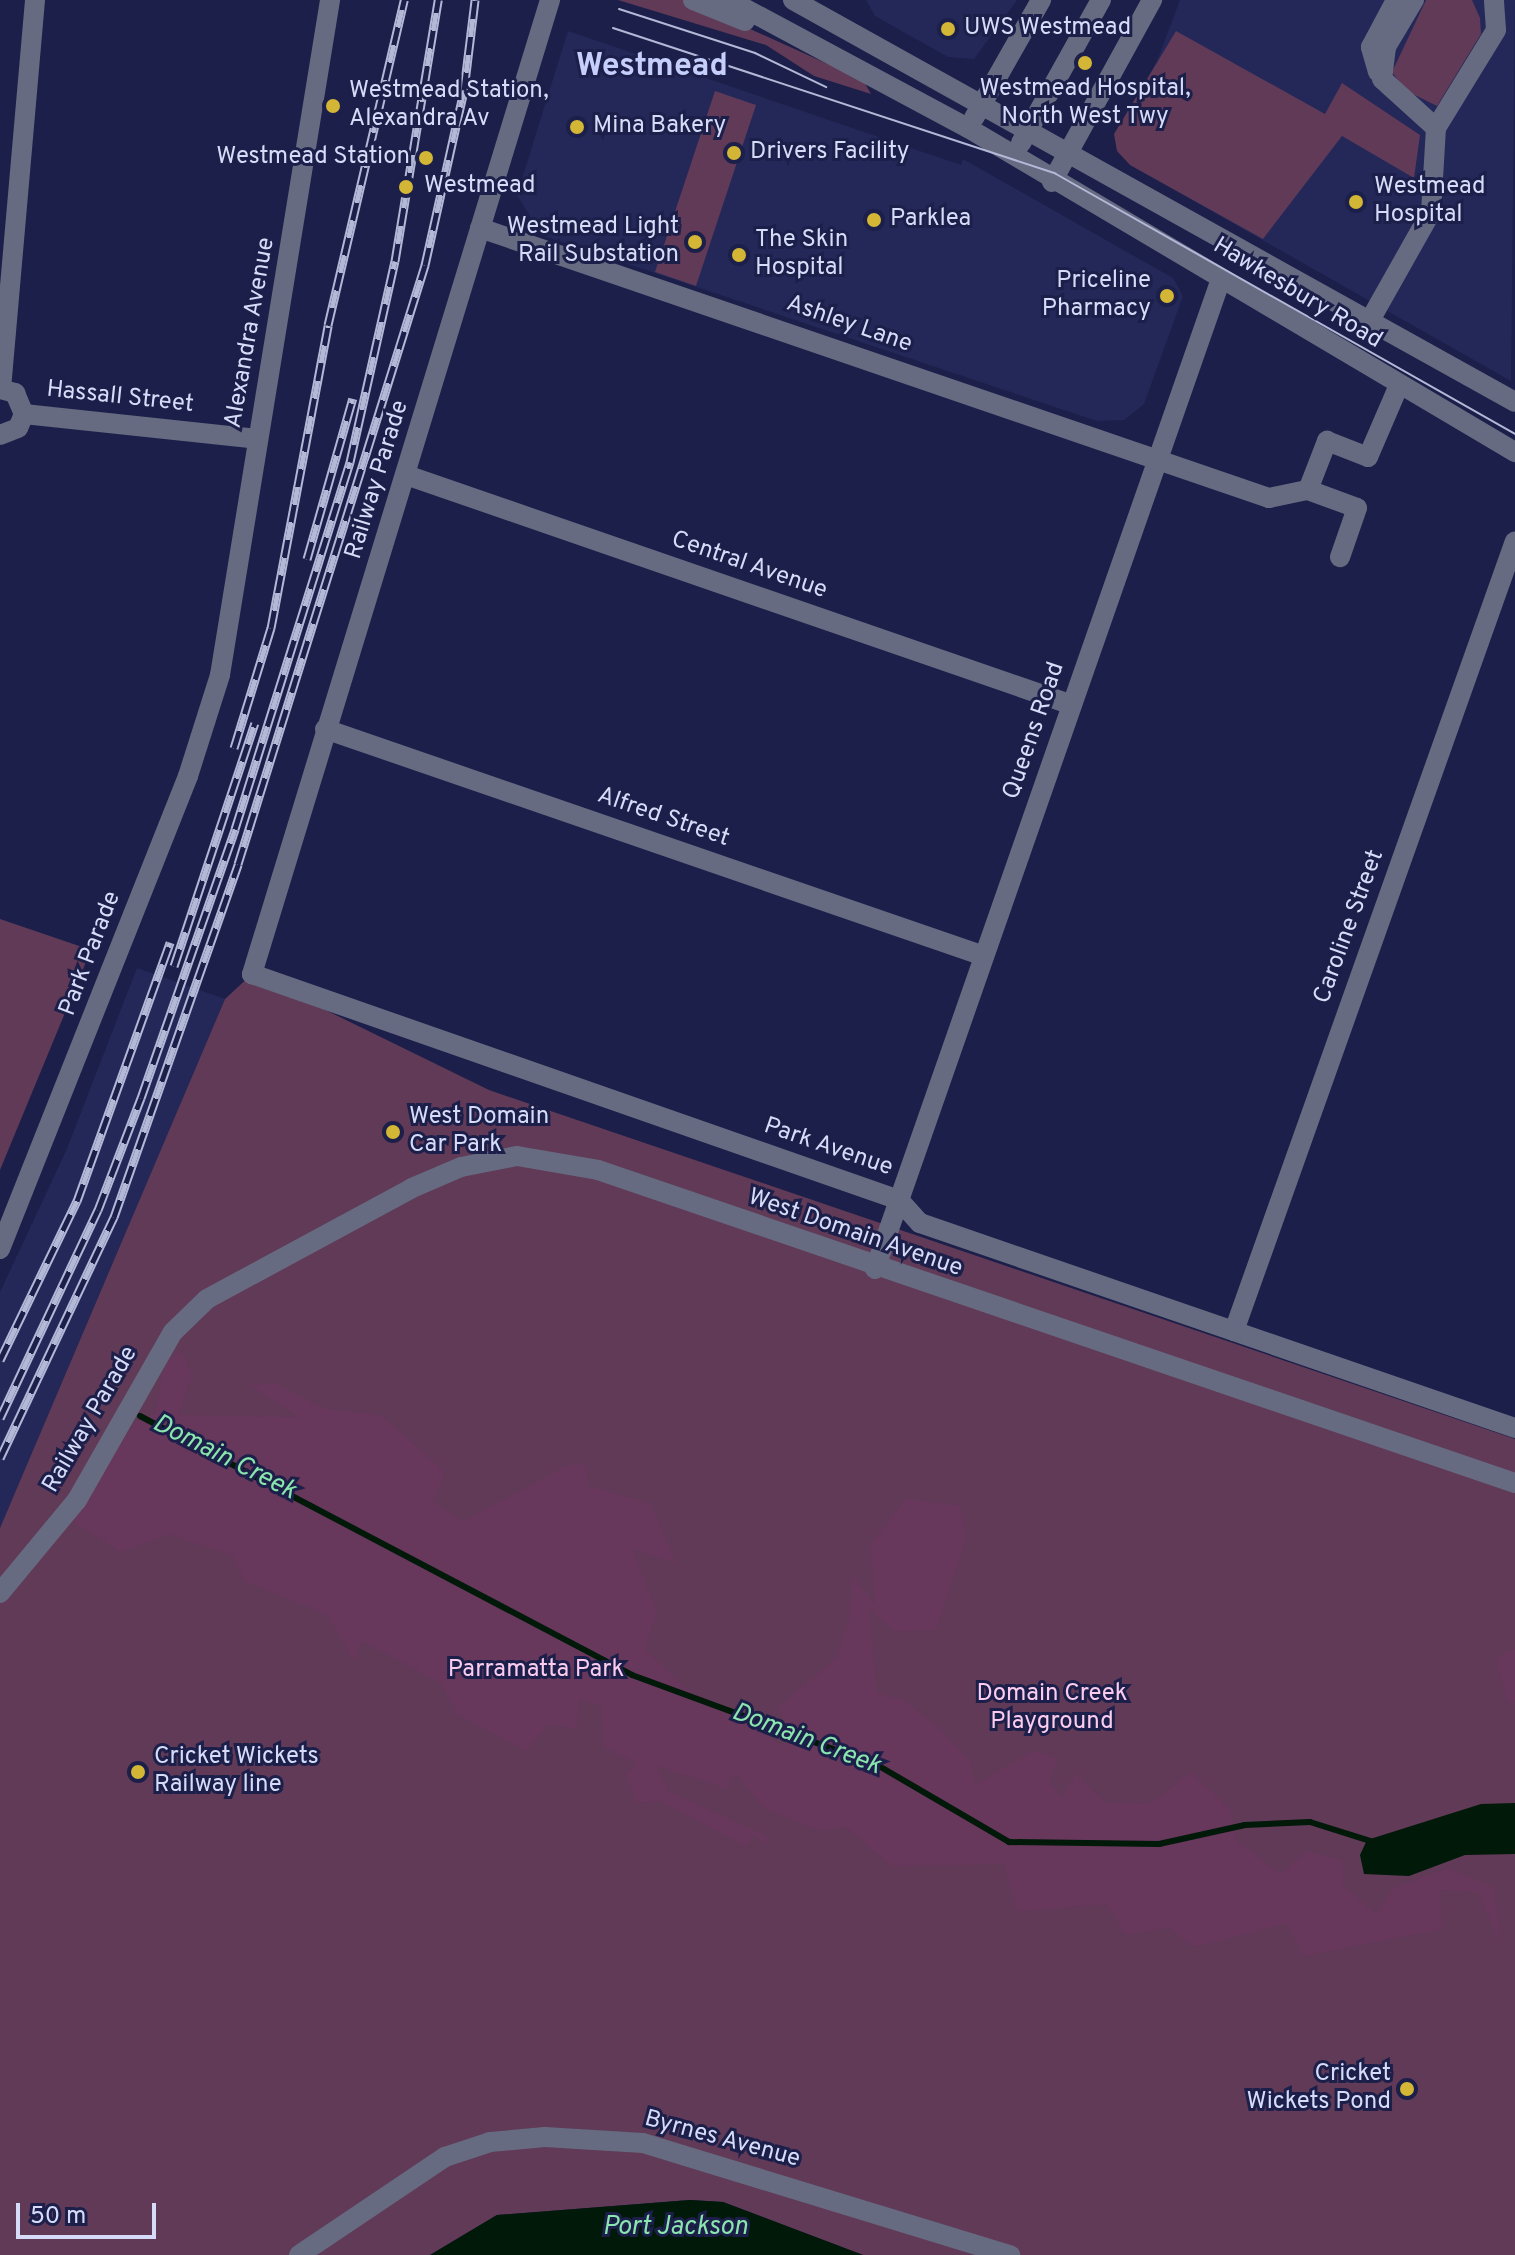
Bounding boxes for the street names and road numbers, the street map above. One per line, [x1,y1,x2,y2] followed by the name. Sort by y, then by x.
[1207,232,1387,356] street label: Hawkesbury Road
[220,235,282,431] street label: Alexandra Avenue
[782,290,916,360] street label: Ashley Lane
[45,376,195,420] street label: Hassall Street
[340,397,416,563] street label: Railway Parade
[667,526,831,606] street label: Central Avenue
[998,659,1072,803] street label: Queens Road
[593,782,733,854] street label: Alfred Street
[1309,846,1391,1008] street label: Caroline Street
[54,888,128,1020] street label: Park Parade
[759,1112,897,1184] street label: Park Avenue
[743,1184,967,1284] street label: West Domain Avenue
[37,1342,145,1498] street label: Railway Parade
[641,2105,803,2175] street label: Byrnes Avenue

